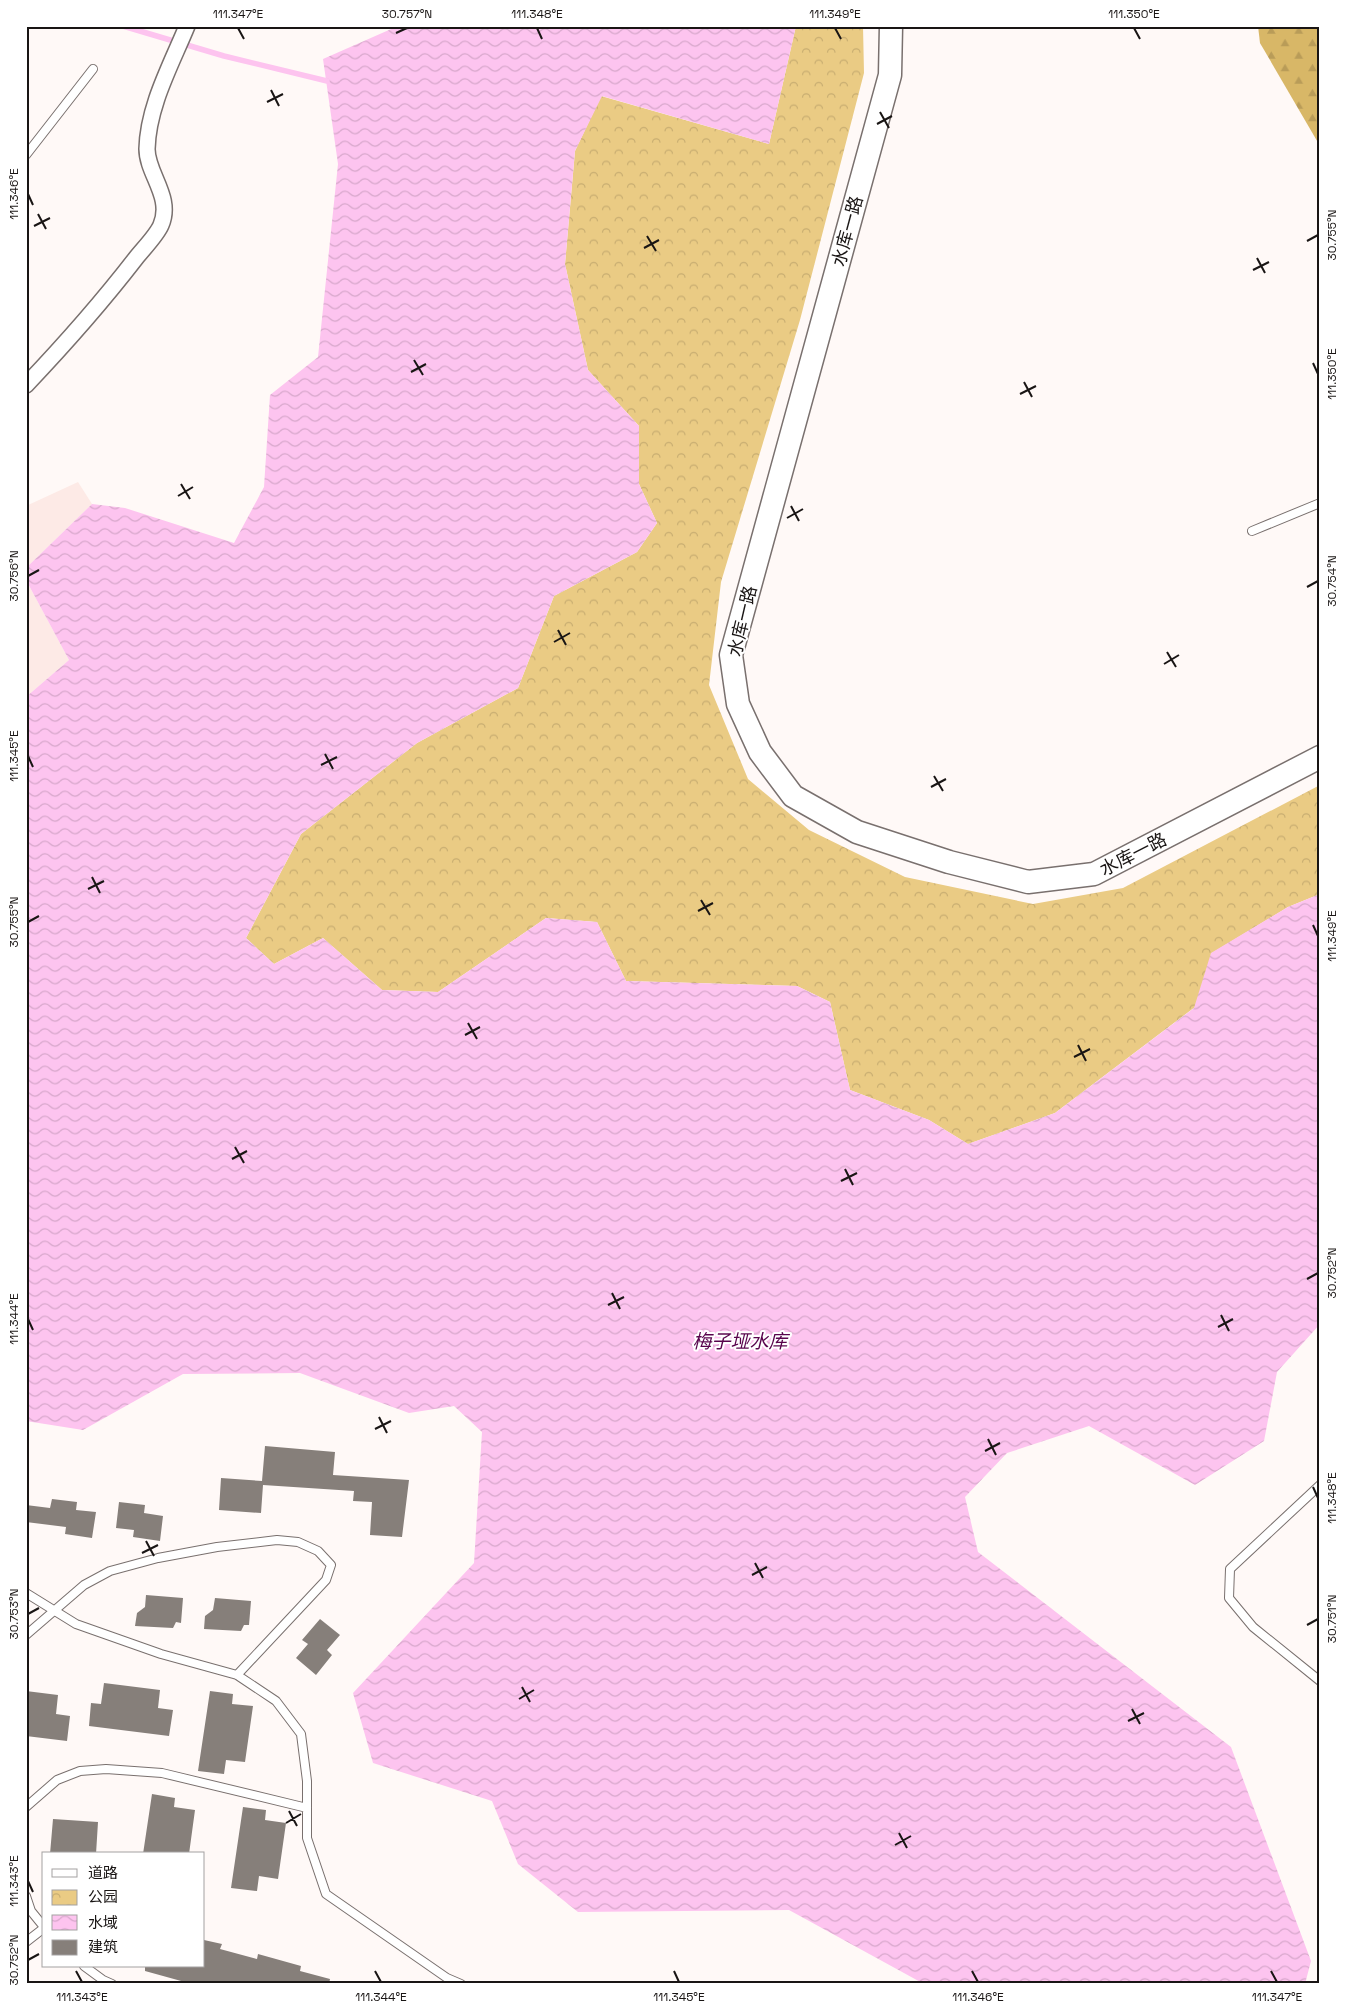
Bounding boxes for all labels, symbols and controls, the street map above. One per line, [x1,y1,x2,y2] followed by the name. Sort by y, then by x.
[213,6,264,22] text: 111.347°E
[382,6,432,22] text: 30.757°N
[511,6,563,22] text: 111.348°E
[809,6,861,22] text: 111.349°E
[1108,6,1160,22] text: 111.350°E
[6,168,22,220] text: 111.346°E
[827,193,867,269] street label: 水库一路
[1324,209,1340,261] text: 30.755°N
[1324,348,1340,400] text: 111.350°E
[6,550,22,602] text: 30.756°N
[1324,555,1340,607] text: 30.754°N
[723,583,761,659] street label: 水库一路
[6,730,22,782] text: 111.345°E
[1096,827,1170,881] street label: 水库一路
[6,896,22,948] text: 30.755°N
[1324,910,1340,962] text: 111.349°E
[1324,1247,1340,1299] text: 30.752°N
[6,1293,22,1345] text: 111.344°E
[692,1329,790,1354] water label: 梅子垭水库
[1324,1472,1340,1524] text: 111.348°E
[6,1588,22,1640] text: 30.753°N
[1324,1595,1340,1643] text: 30.751°N
[42,1852,205,1968] legend
[6,1855,22,1907] text: 111.343°E
[88,1863,118,1882] text: 道路
[88,1887,118,1906] text: 公园
[88,1913,118,1932] text: 水域
[6,1934,22,1986] text: 30.752°N
[88,1937,118,1956] text: 建筑
[56,1989,108,2005] text: 111.343°E
[355,1989,407,2005] text: 111.344°E
[653,1989,705,2005] text: 111.345°E
[952,1989,1004,2005] text: 111.346°E
[1252,1989,1303,2005] text: 111.347°E

